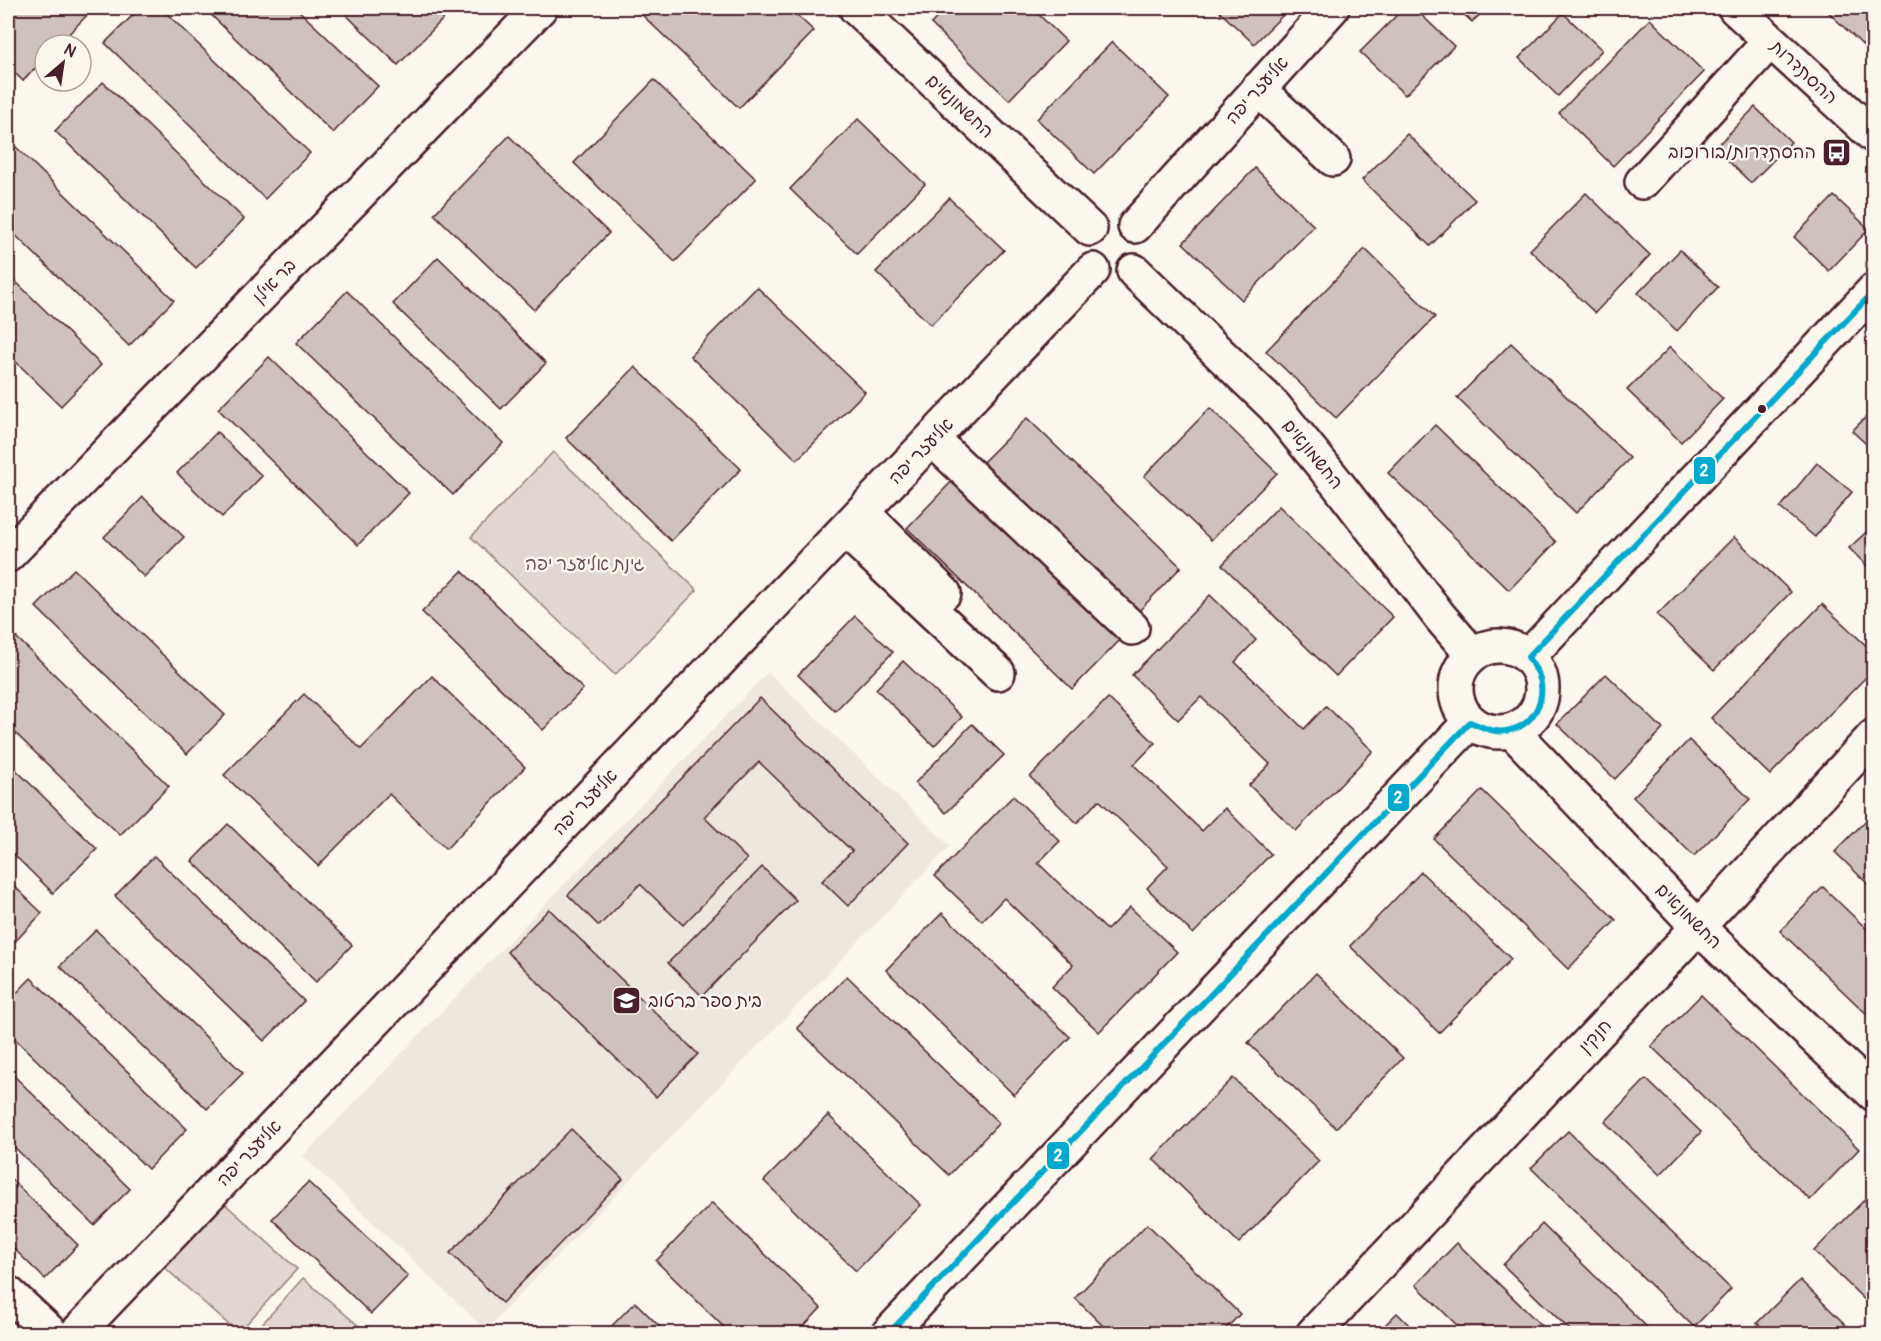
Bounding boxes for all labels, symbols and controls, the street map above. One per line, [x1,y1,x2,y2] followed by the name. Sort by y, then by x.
[33,33,93,93] north arrow
[1764,35,1842,109] street label: ההסתדרות
[60,39,80,62] text: N
[1221,51,1294,129] street label: אליעזר יפה
[921,69,998,143] street label: החשמונאים
[1821,136,1853,168] bus stop icon: ההסתדרות/בורוכוב
[1668,141,1816,164] place label: ההסתדרות/בורוכוב
[248,254,301,309] street label: בר אילן
[1756,403,1768,415] unlabelled marker
[884,413,959,489] street label: אליעזר יפה
[1277,414,1348,494] street label: החשמונאים
[1693,456,1716,485] line badge: 2
[1700,461,1709,481] text: 2
[525,553,645,576] park label: גינת אליעזר יפה
[548,764,623,840] street label: אליעזר יפה
[1387,783,1410,812] line badge: 2
[1394,788,1403,808] text: 2
[1651,879,1726,954] street label: החשמונאים
[611,985,643,1017] school or university icon: בית ספר ברטוב
[648,990,762,1013] place label: בית ספר ברטוב
[1574,1014,1617,1058] street label: חנקין
[212,1115,287,1191] street label: אליעזר יפה
[1046,1141,1070,1170] line badge: 2
[1054,1146,1063,1166] text: 2

